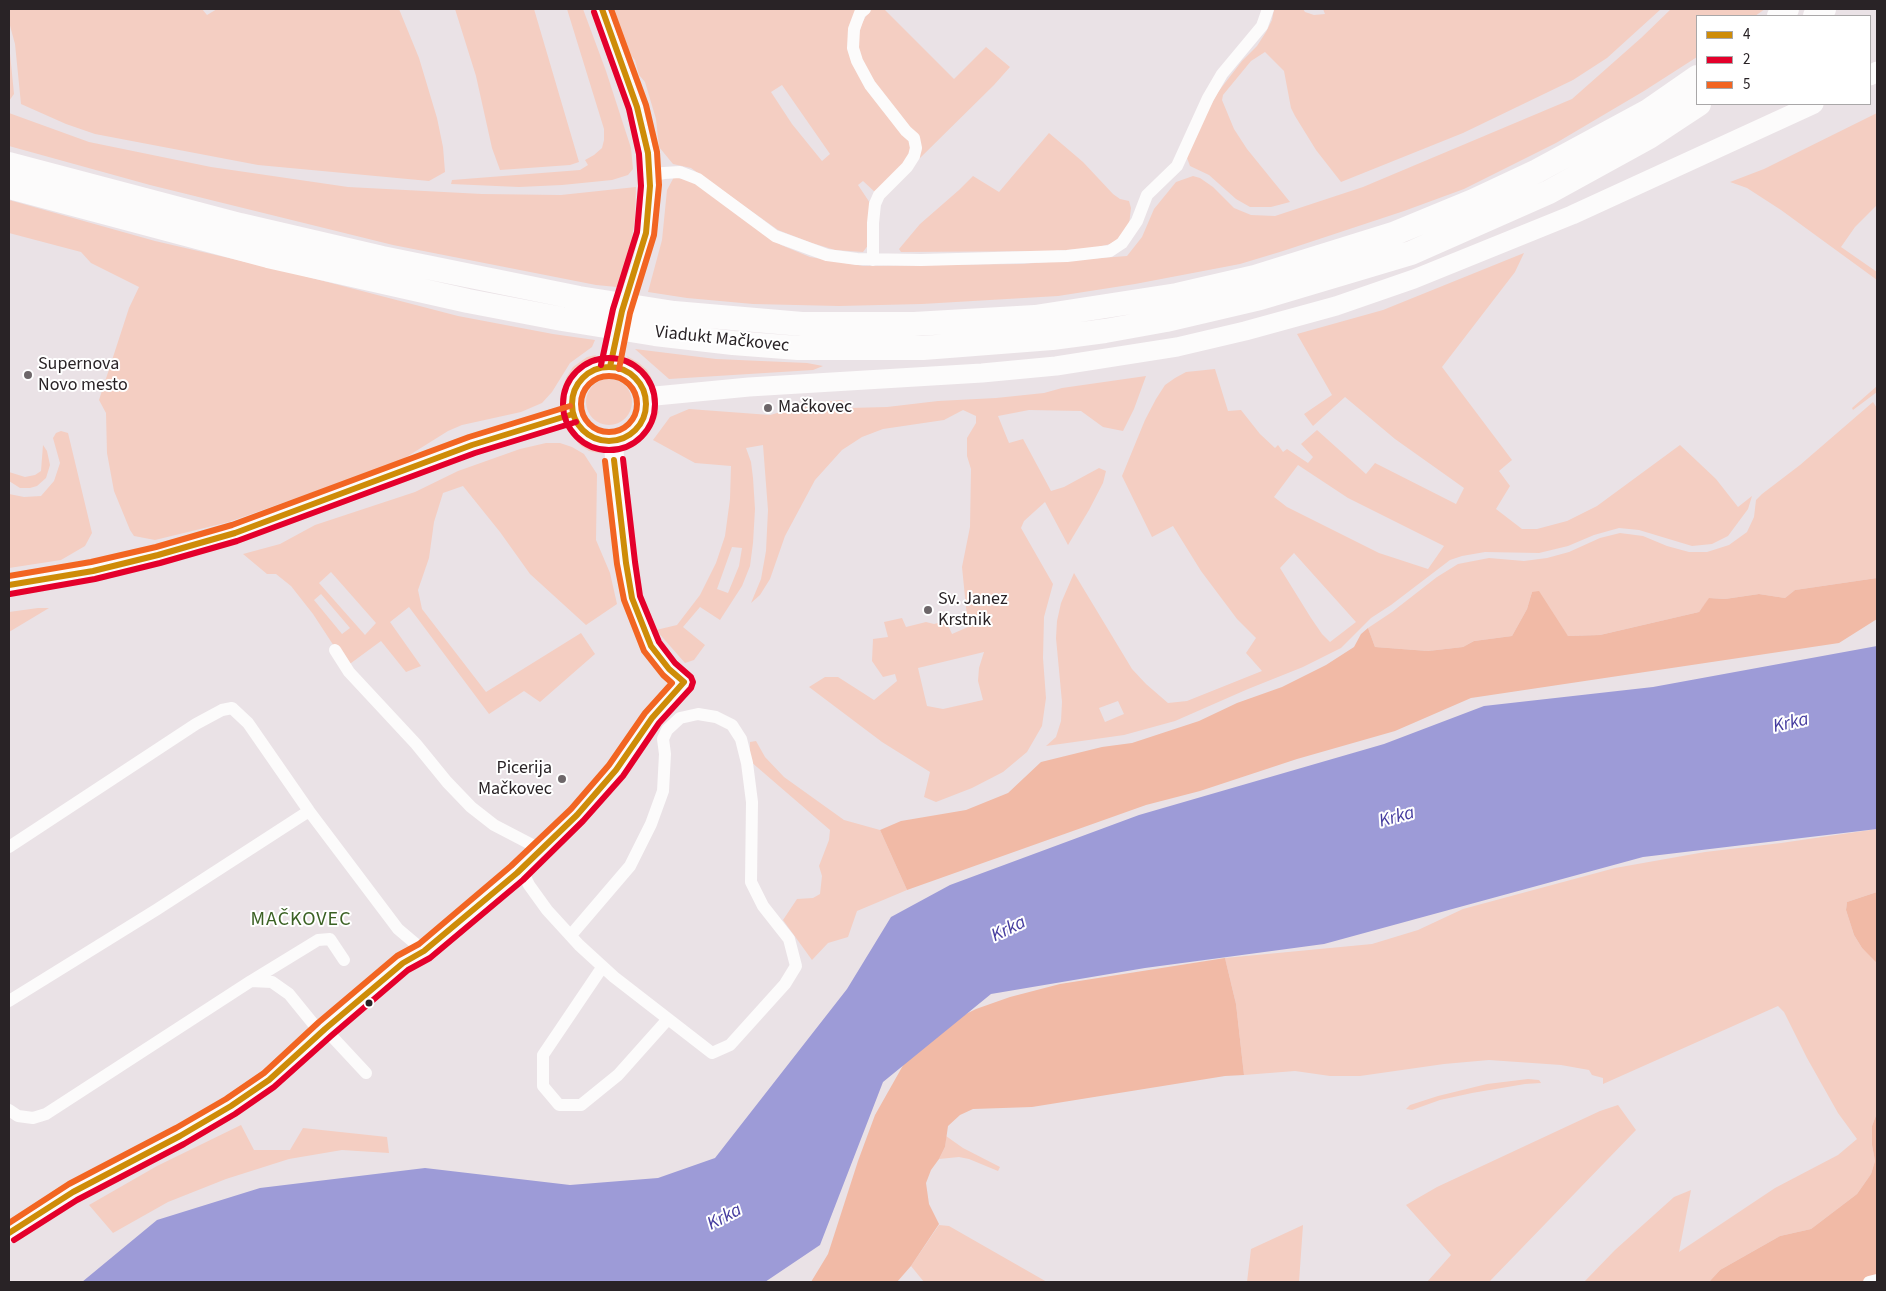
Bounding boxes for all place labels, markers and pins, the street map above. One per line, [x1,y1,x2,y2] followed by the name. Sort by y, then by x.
[38,354,128,396] place label: Supernova Novo mesto
[22,369,34,381] marker: Supernova Novo mesto
[778,397,852,419] place label: Mačkovec
[762,402,774,414] marker: Mačkovec
[938,589,1008,632] place label: Sv. Janez Krstnik
[922,604,934,616] marker: Sv. Janez Krstnik
[478,758,552,801] place label: Picerija Mačkovec
[556,773,568,785] marker: Picerija Mačkovec
[364,998,374,1008] unlabelled marker

